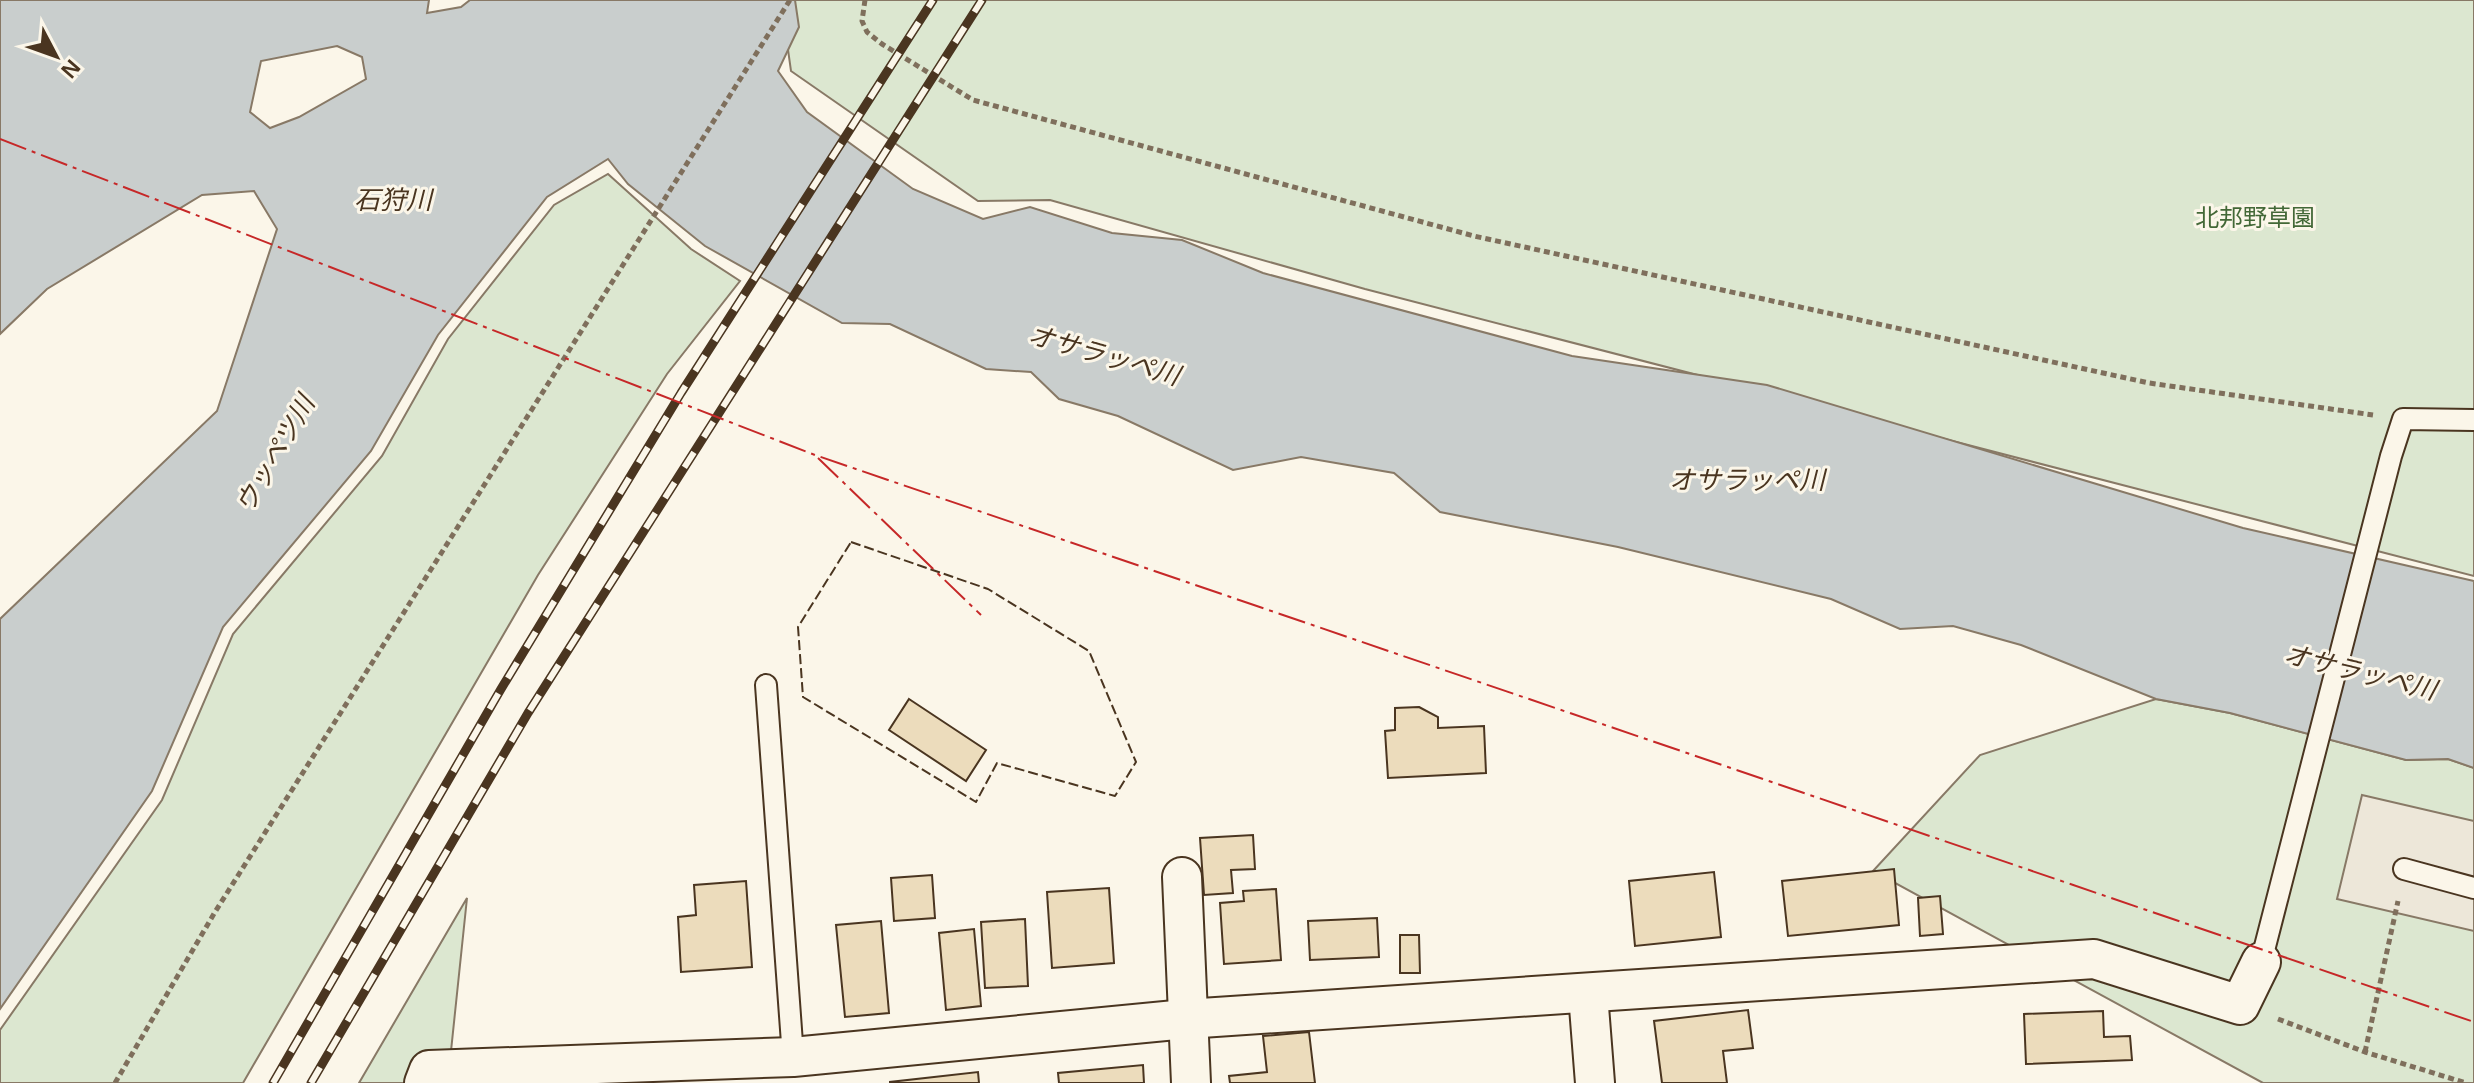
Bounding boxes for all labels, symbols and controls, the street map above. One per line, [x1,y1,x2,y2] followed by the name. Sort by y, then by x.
[16,16,96,96] north arrow
[56,55,85,83] text: N
[354,185,435,215] water label: 石狩川
[2195,204,2315,231] park label: 北邦野草園
[1025,319,1186,392] water label: オサラッペ川
[230,388,322,518] water label: ウッペツ川
[1669,465,1828,495] water label: オサラッペ川
[2281,639,2442,706] water label: オサラッペ川

